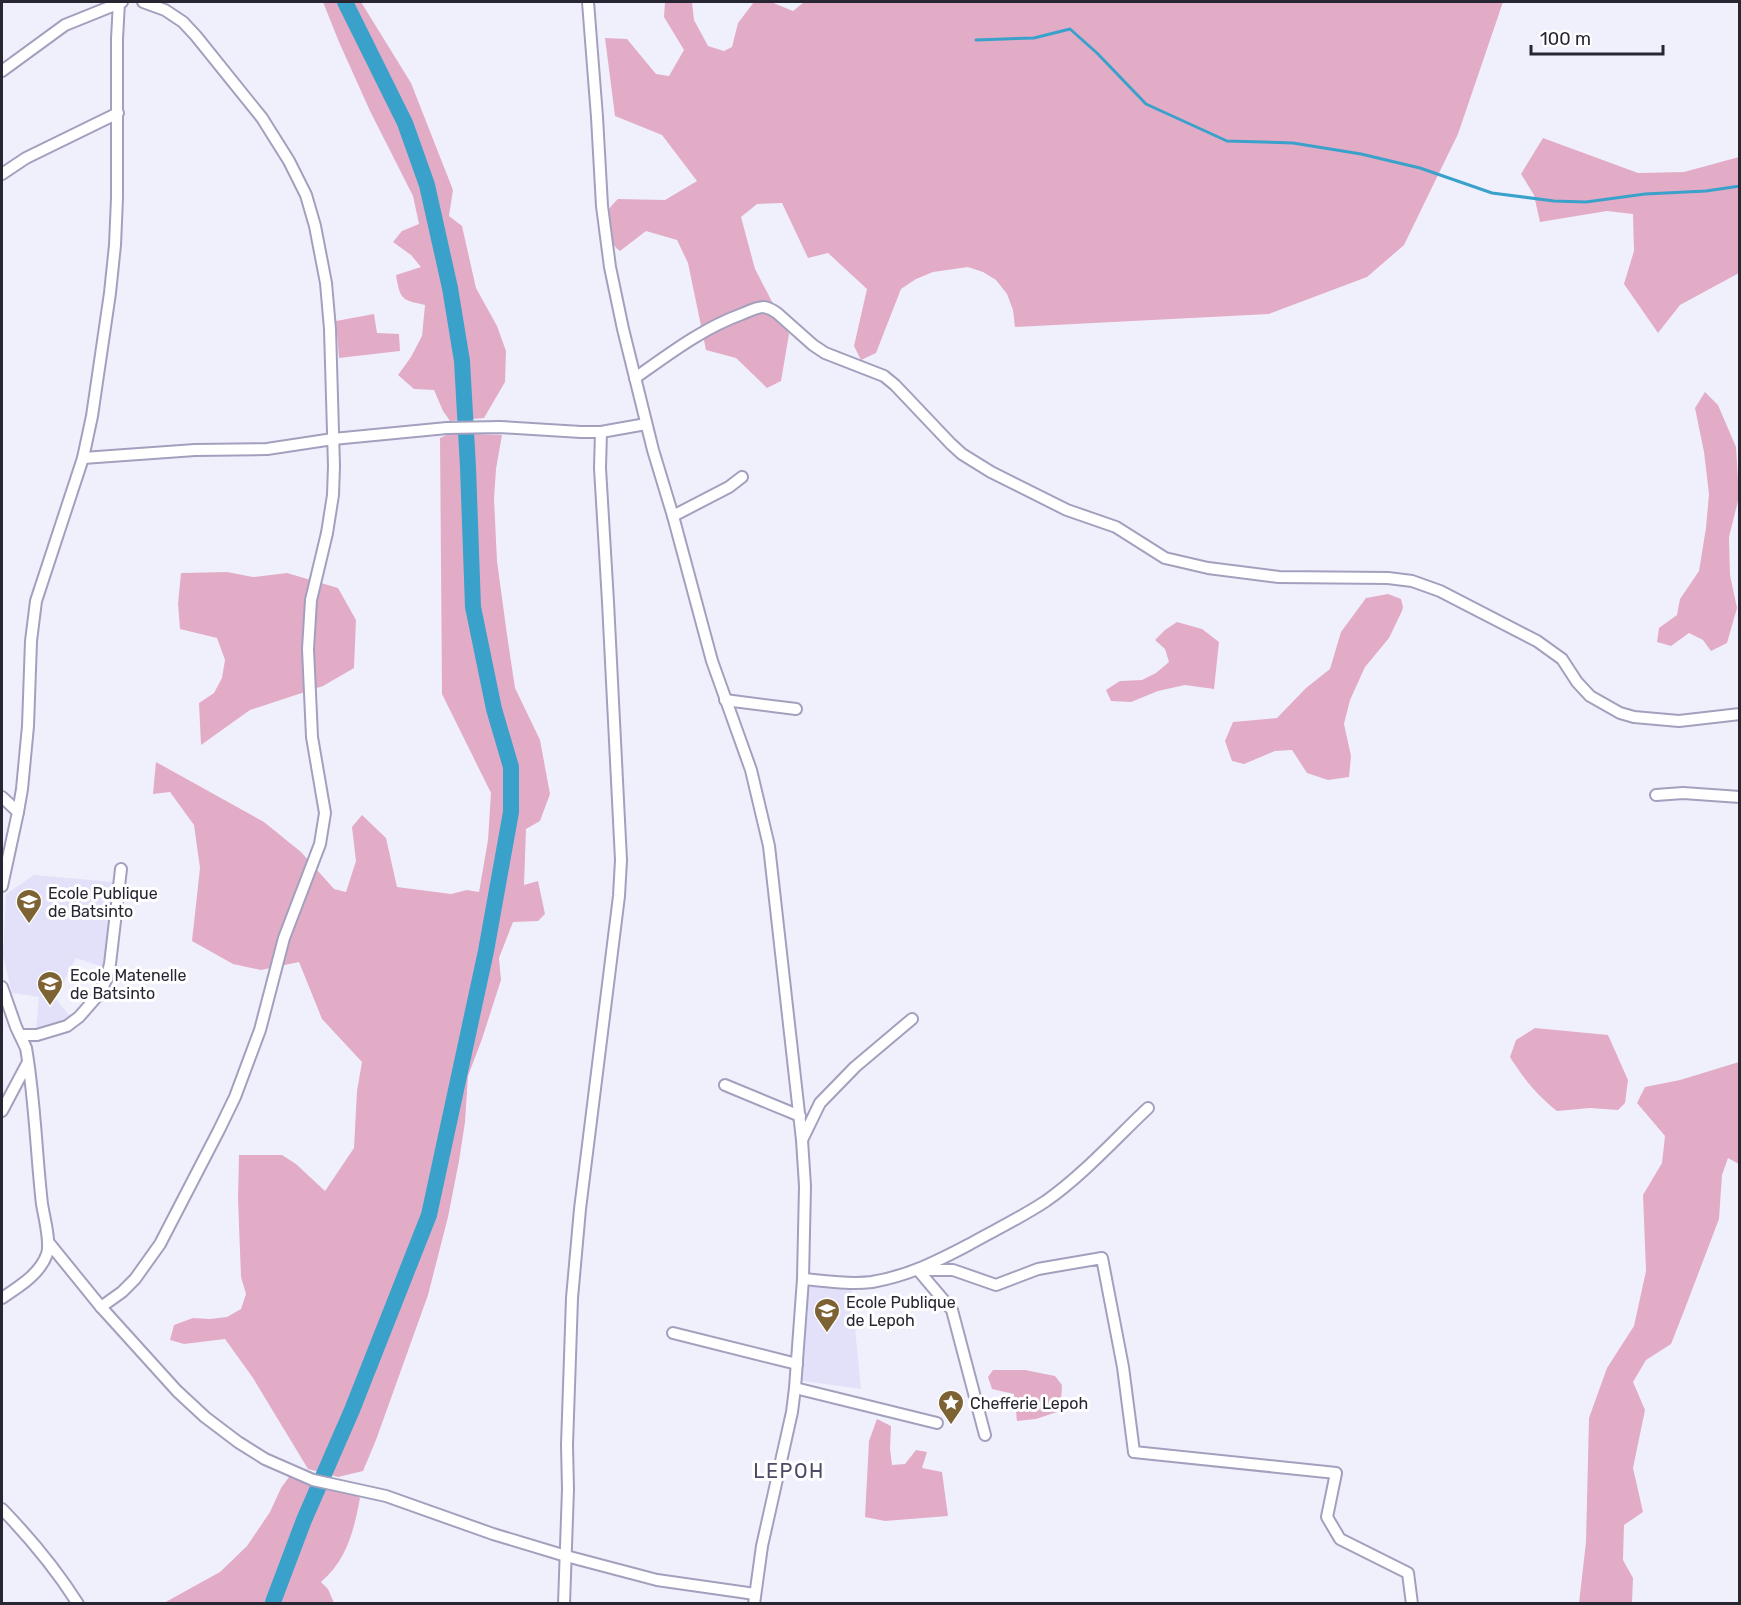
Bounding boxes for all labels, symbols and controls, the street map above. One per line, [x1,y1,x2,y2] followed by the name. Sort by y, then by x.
[1531,18,1663,56] scale bar
[1540,28,1591,50] text: 100 m
[48,884,158,921] place label: Ecole Publique de Batsinto
[14,887,44,925] school or university icon: Ecole Publique de Batsinto
[70,966,186,1003] place label: Ecole Matenelle de Batsinto
[35,969,65,1007] school or university icon: Ecole Matenelle de Batsinto
[846,1293,956,1330] place label: Ecole Publique de Lepoh
[812,1296,842,1334] school or university icon: Ecole Publique de Lepoh
[936,1388,966,1426] place icon: Chefferie Lepoh
[970,1394,1088,1413] place label: Chefferie Lepoh
[753,1459,825,1483] district label: LEPOH

